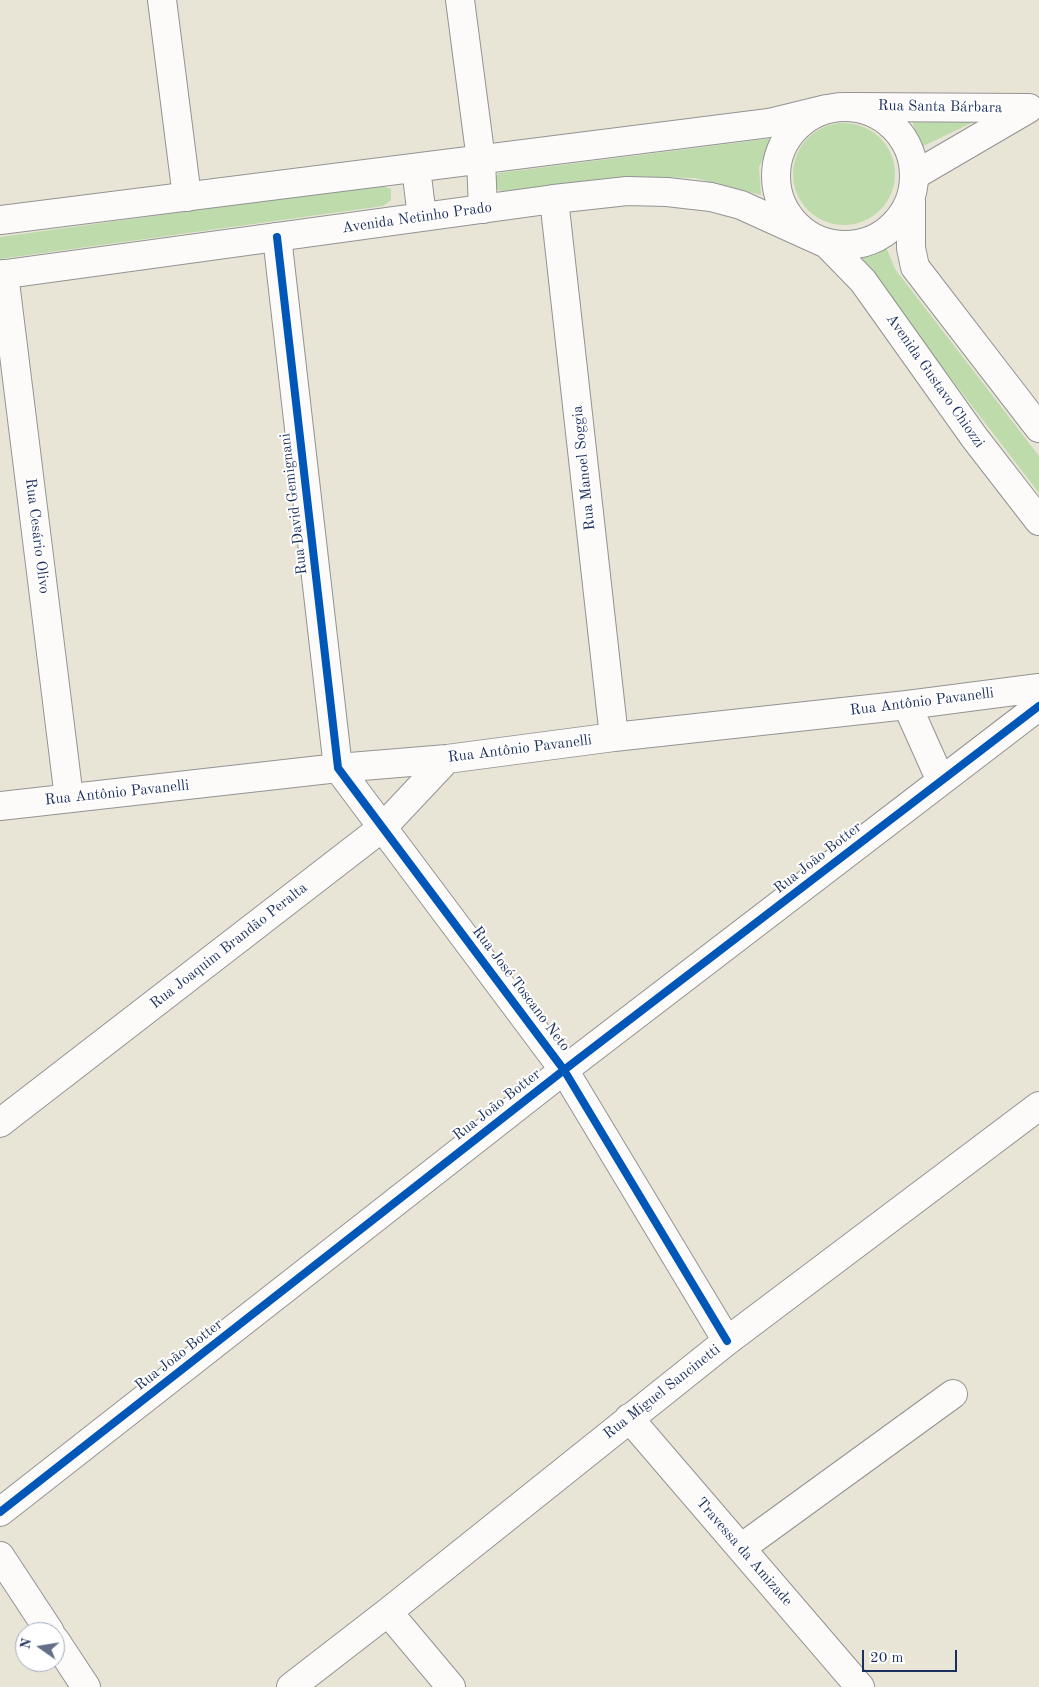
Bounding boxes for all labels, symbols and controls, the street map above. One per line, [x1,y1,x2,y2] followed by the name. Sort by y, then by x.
[878,97,1002,117] street label: Rua Santa Bárbara
[341,199,493,237] street label: Avenida Netinho Prado
[882,310,988,452] street label: Avenida Gustavo Chiozzi
[568,405,600,531] street label: Rua Manoel Soggia
[276,432,312,576] street label: Rua David Gemignani
[21,477,53,595] street label: Rua Cesário Olivo
[849,684,995,720] street label: Rua Antônio Pavanelli
[447,731,593,767] street label: Rua Antônio Pavanelli
[44,776,190,810] street label: Rua Antônio Pavanelli
[771,818,865,898] street label: Rua João Botter
[147,879,311,1013] street label: Rua Joaquim Brandão Peralta
[468,923,574,1055] street label: Rua José Toscano Neto
[450,1065,544,1145] street label: Rua João Botter
[132,1315,226,1395] street label: Rua João Botter
[600,1341,724,1443] street label: Rua Miguel Sancinetti
[692,1494,796,1610] street label: Travessa da Amizade
[15,1622,65,1672] north arrow
[18,1637,34,1651] text: N
[864,1640,959,1672] scale bar
[870,1651,904,1666] text: 20 m

